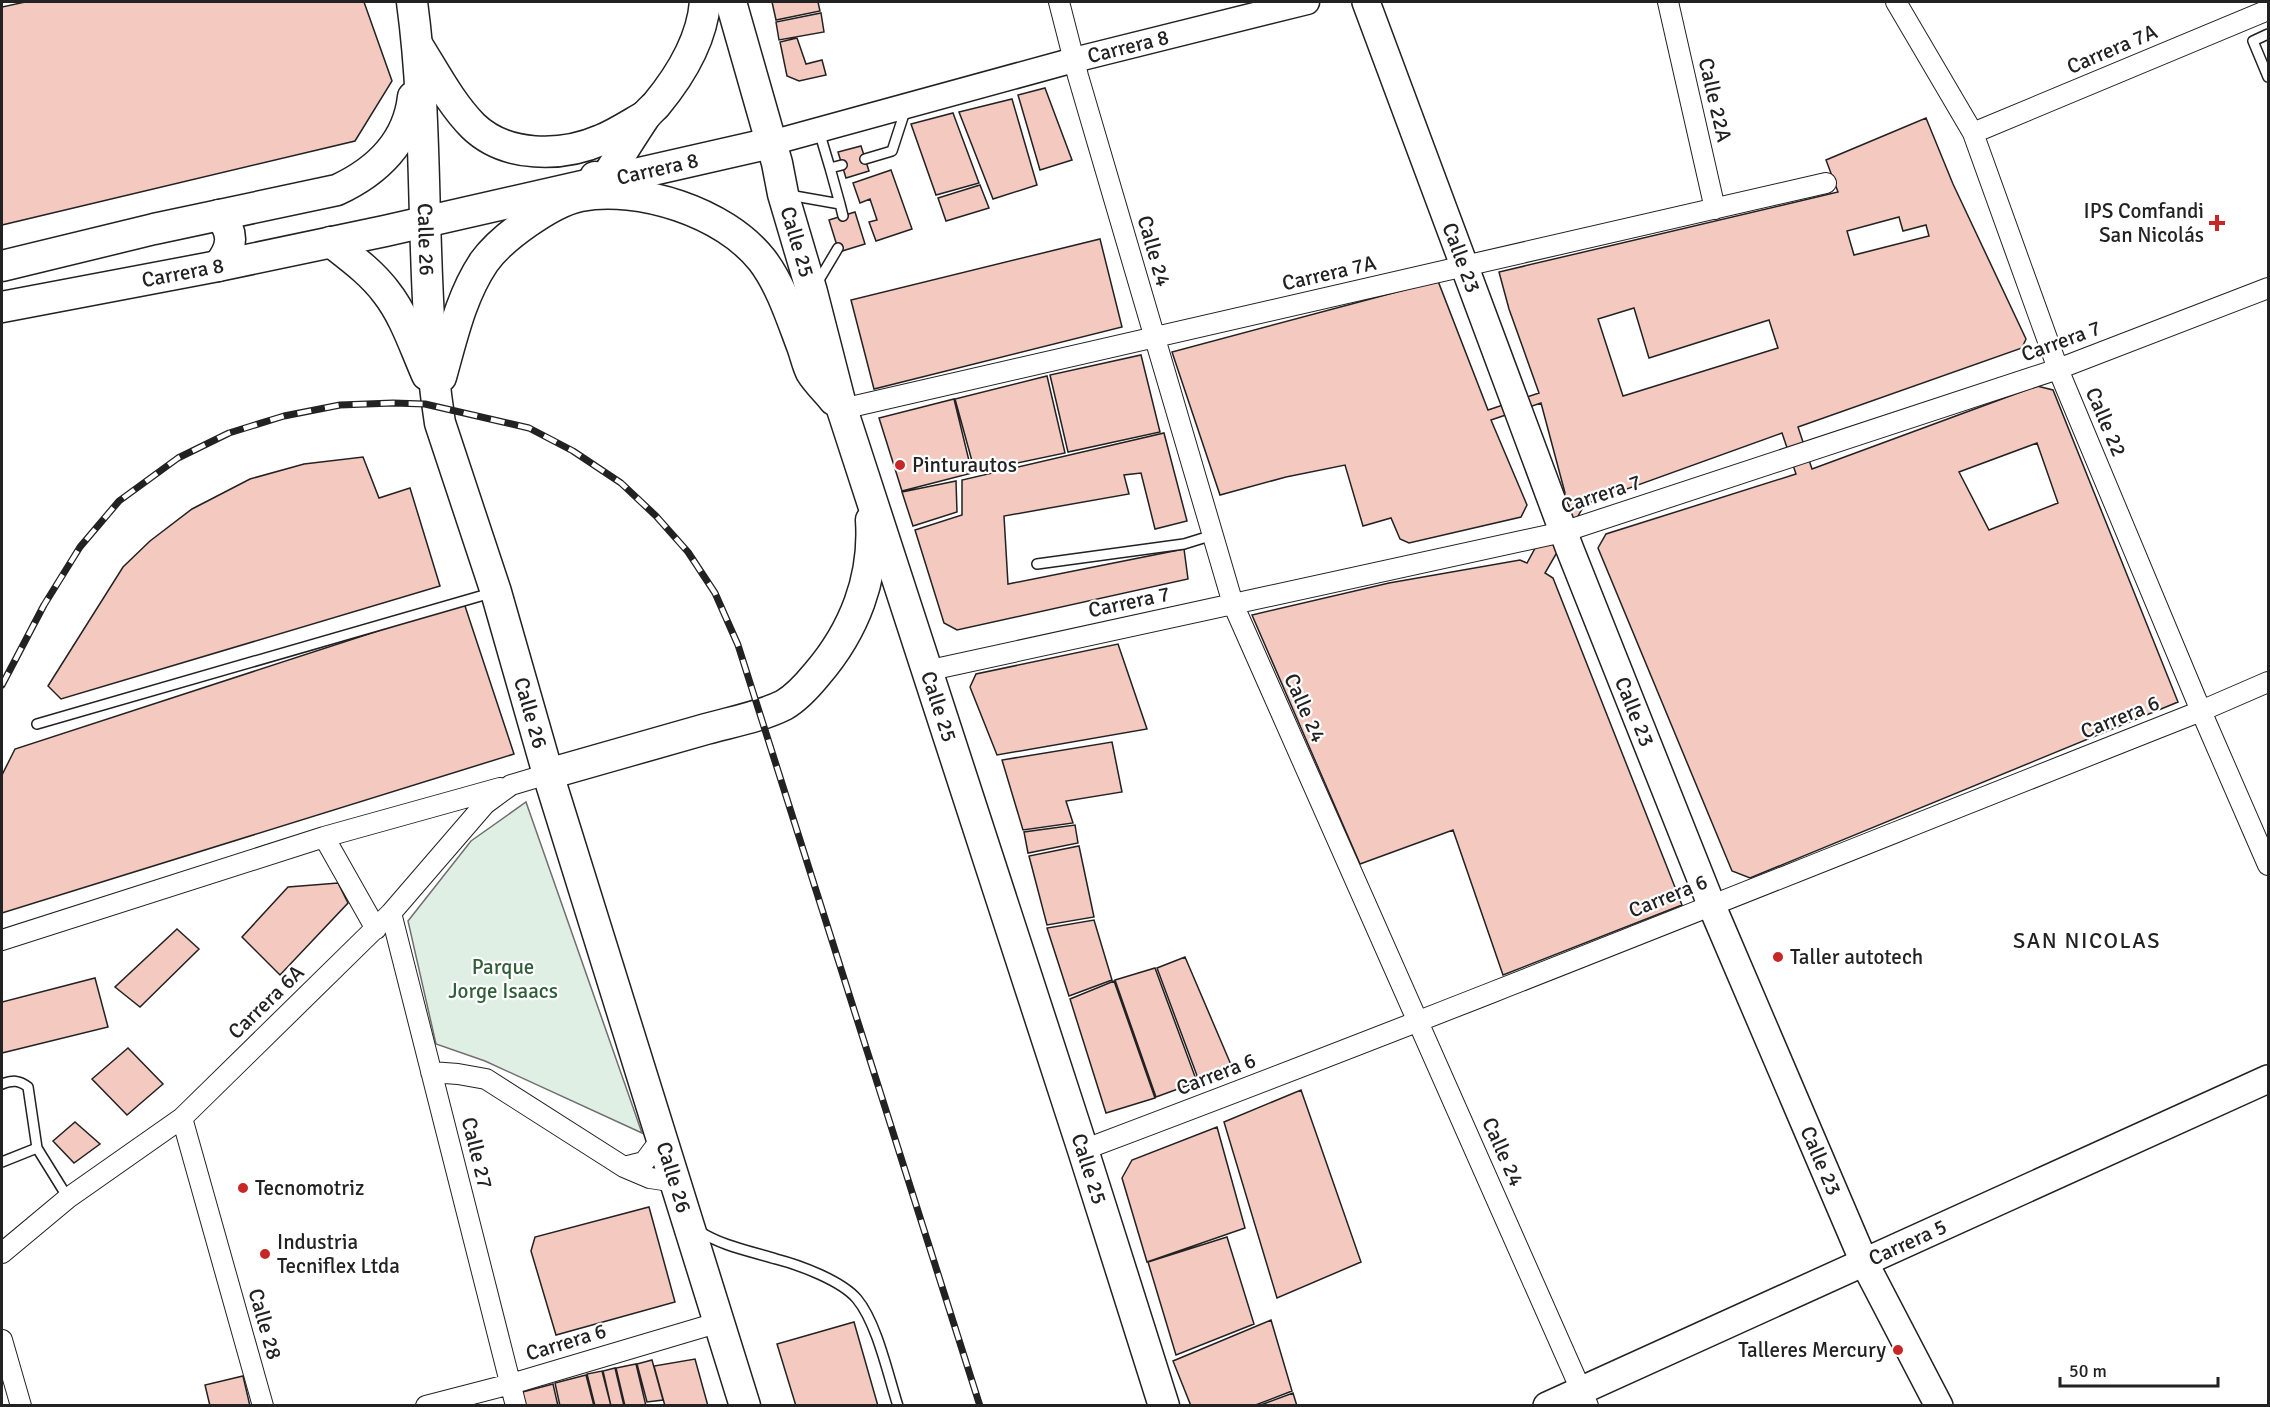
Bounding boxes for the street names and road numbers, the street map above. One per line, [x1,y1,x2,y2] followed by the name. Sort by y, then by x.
[2063,18,2161,80] street label: Carrera 7A
[1085,24,1172,69] street label: Carrera 8
[1693,55,1737,145] street label: Calle 22A
[614,147,701,191] street label: Carrera 8
[412,203,440,276] street label: Calle 26
[774,203,820,281] street label: Calle 25
[1131,212,1177,290] street label: Calle 24
[1436,219,1486,297] street label: Calle 23
[1279,250,1379,296] street label: Carrera 7A
[140,252,226,293] street label: Carrera 8
[2018,315,2104,367] street label: Carrera 7
[2080,383,2132,461] street label: Calle 22
[1558,469,1644,519] street label: Carrera 7
[1086,581,1172,623] street label: Carrera 7
[915,668,962,745] street label: Calle 25
[1278,669,1332,747] street label: Calle 24
[1609,673,1660,751] street label: Calle 23
[508,674,553,752] street label: Calle 26
[2077,689,2163,745] street label: Carrera 6
[1625,868,1711,924] street label: Carrera 6
[223,959,310,1045] street label: Carrera 6A
[1173,1047,1259,1101] street label: Carrera 6
[1476,1113,1530,1191] street label: Calle 24
[456,1114,498,1192] street label: Calle 27
[1794,1122,1847,1199] street label: Calle 23
[1065,1130,1112,1208] street label: Calle 25
[650,1139,697,1216] street label: Calle 26
[1864,1213,1951,1271] street label: Carrera 5
[242,1285,288,1363] street label: Calle 28
[523,1317,609,1367] street label: Carrera 6

